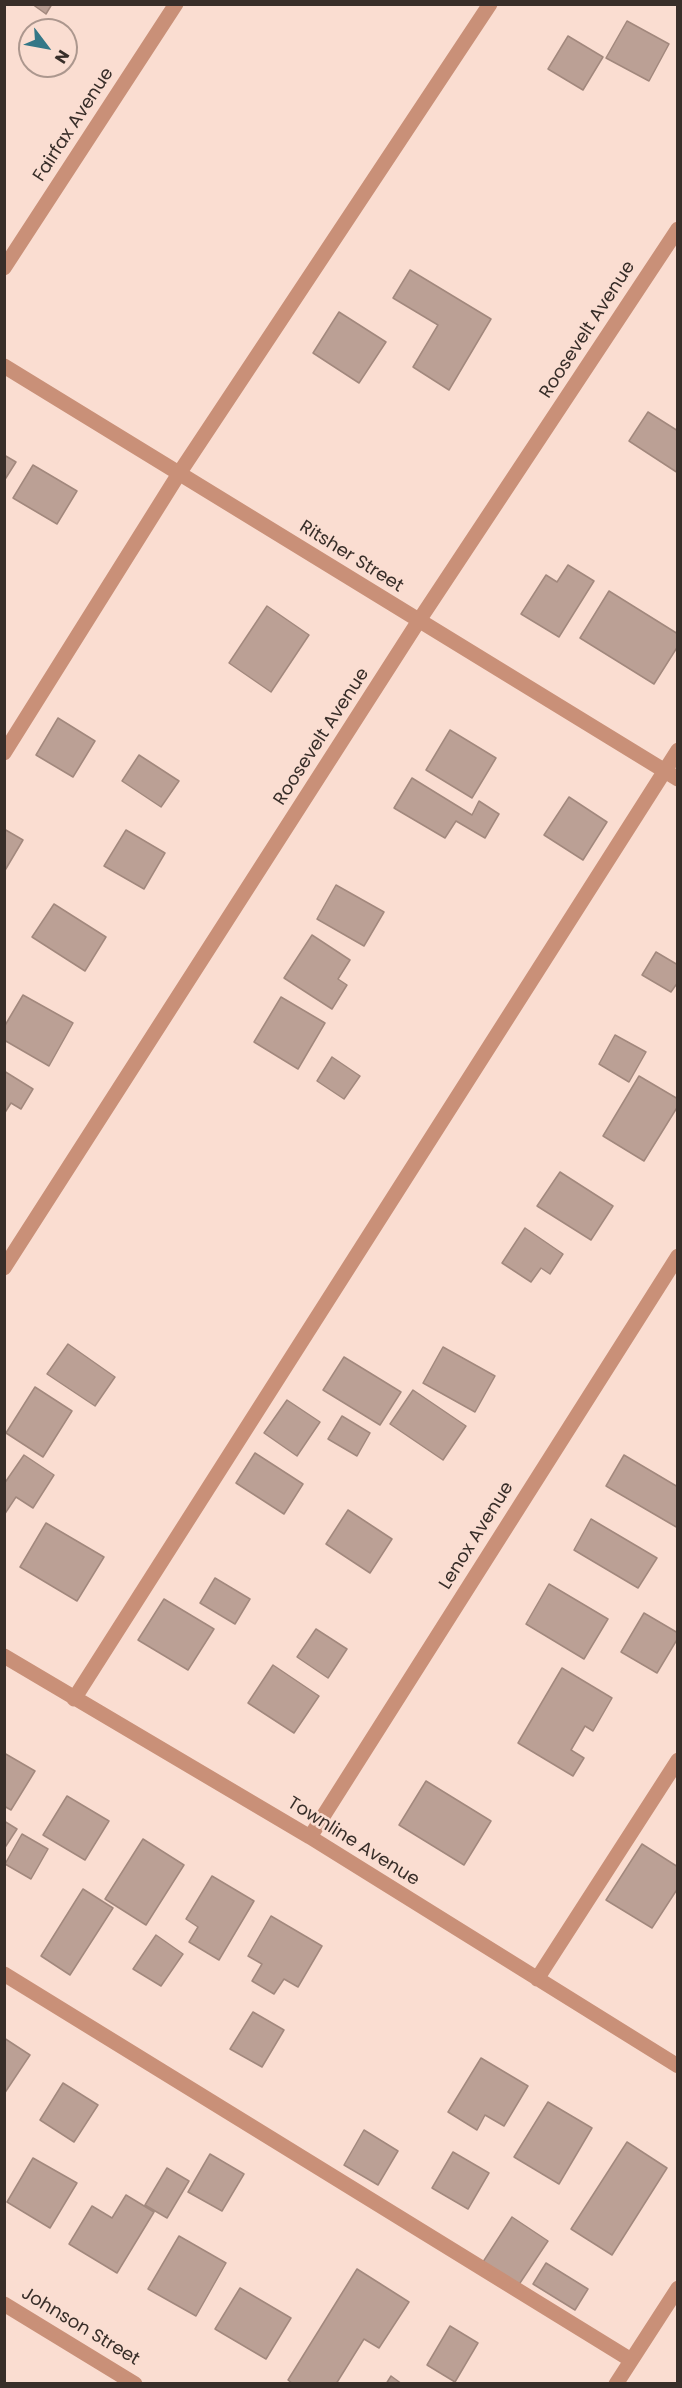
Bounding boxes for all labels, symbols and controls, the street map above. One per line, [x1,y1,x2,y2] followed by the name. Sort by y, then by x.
[18,18,78,78] north arrow
[49,46,75,68] text: N
[29,64,119,186] street label: Fairfax Avenue
[536,257,640,403] street label: Roosevelt Avenue
[295,517,407,597] street label: Ritsher Street
[270,664,374,810] street label: Roosevelt Avenue
[435,1478,519,1594] street label: Lenox Avenue
[283,1793,423,1891] street label: Townline Avenue
[17,2283,143,2371] street label: Johnson Street

